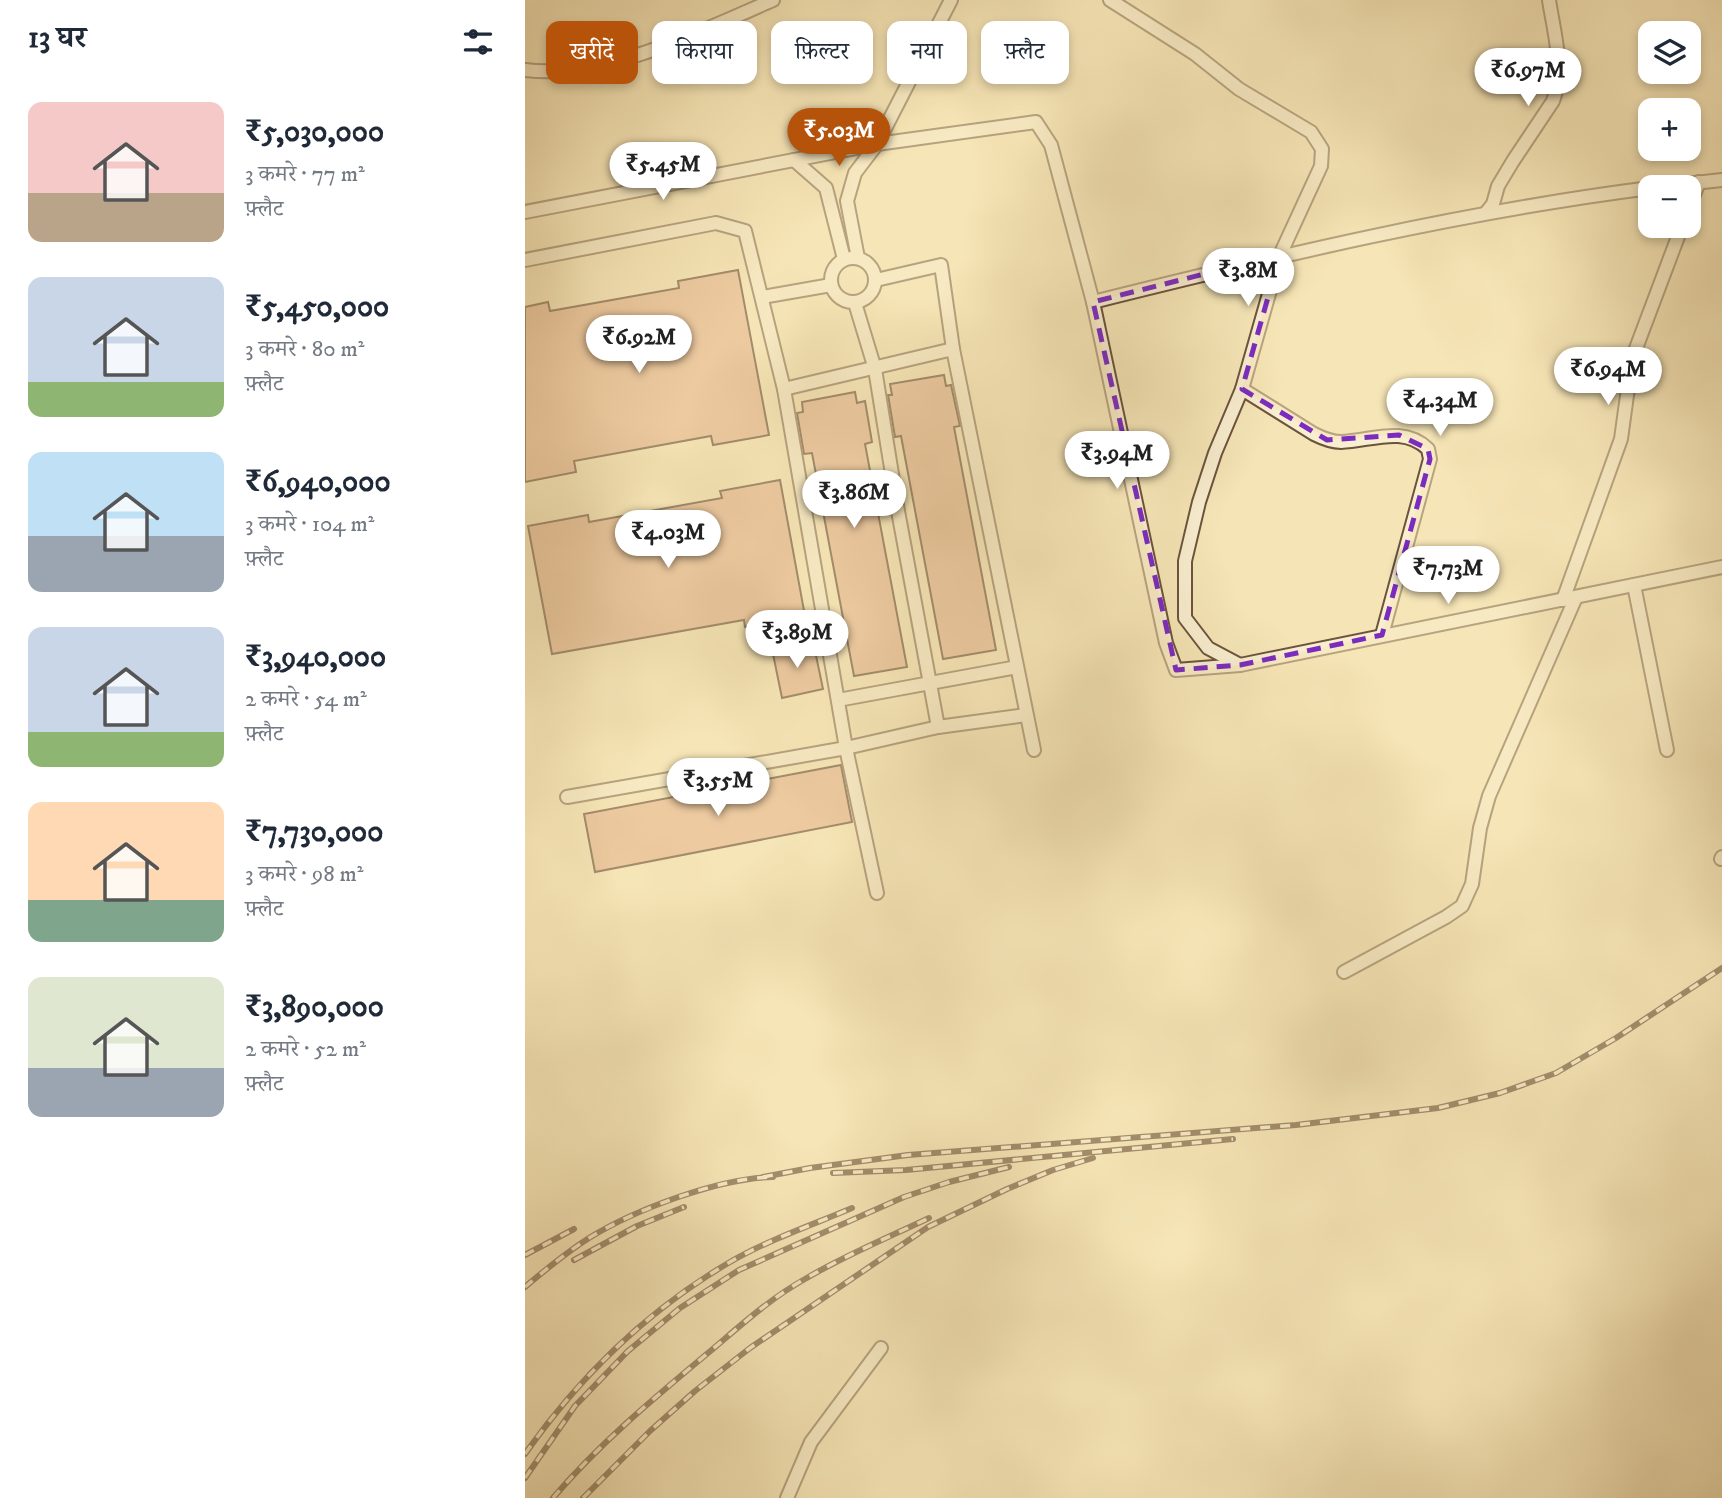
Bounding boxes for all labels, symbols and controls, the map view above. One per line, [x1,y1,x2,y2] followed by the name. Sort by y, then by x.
[28,20,86,57] text: 13 घर
[546,21,638,84] chip: खरीदें
[652,21,757,84] chip: किराया
[771,21,873,84] chip: फ़िल्टर
[887,21,967,84] chip: नया
[981,21,1069,84] chip: फ़्लैट
[1638,21,1701,238] map controls
[1638,21,1701,84] button: layers
[459,23,497,61] icon: filters
[1471,48,1585,108] pin: ₹6.97M
[1490,56,1566,85] text: ₹6.97M
[1638,98,1701,161] button: +
[782,108,896,168] pin: ₹5.03M
[245,114,384,151] text: ₹5,030,000
[803,116,875,145] text: ₹5.03M
[84,130,168,214] icon: home
[606,142,720,202] pin: ₹5.45M
[626,150,700,179] text: ₹5.45M
[245,160,365,189] text: 3 कमरे · 77 m²
[1638,175,1701,238] button: −
[245,195,283,224] text: फ़्लैट
[1199,248,1297,308] pin: ₹3.8M
[1218,256,1278,285] text: ₹3.8M
[245,289,389,326] text: ₹5,450,000
[84,305,168,389] icon: home
[582,316,696,375] pin: ₹6.92M
[602,323,676,352] text: ₹6.92M
[245,335,365,364] text: 3 कमरे · 80 m²
[1551,348,1665,407] pin: ₹6.94M
[1570,355,1646,384] text: ₹6.94M
[245,370,283,399] text: फ़्लैट
[1383,378,1497,438] pin: ₹4.34M
[1402,386,1478,415] text: ₹4.34M
[1060,432,1174,491] pin: ₹3.94M
[1081,439,1153,468] text: ₹3.94M
[245,464,391,501] text: ₹6,940,000
[797,470,911,530] pin: ₹3.86M
[818,478,890,507] text: ₹3.86M
[84,480,168,564] icon: home
[245,510,375,539] text: 3 कमरे · 104 m²
[611,510,725,570] pin: ₹4.03M
[631,518,705,547] text: ₹4.03M
[245,545,283,574] text: फ़्लैट
[1391,546,1505,606] pin: ₹7.73M
[1413,554,1483,583] text: ₹7.73M
[740,610,854,670] pin: ₹3.89M
[761,618,833,647] text: ₹3.89M
[245,639,386,676] text: ₹3,940,000
[84,655,168,739] icon: home
[245,685,367,714] text: 2 कमरे · 54 m²
[245,720,283,749] text: फ़्लैट
[661,758,775,818] pin: ₹3.55M
[683,766,753,795] text: ₹3.55M
[245,814,383,851] text: ₹7,730,000
[84,830,168,914] icon: home
[245,860,364,889] text: 3 कमरे · 98 m²
[245,895,283,924] text: फ़्लैट
[245,989,384,1026] text: ₹3,890,000
[84,1005,168,1089] icon: home
[245,1035,366,1064] text: 2 कमरे · 52 m²
[245,1070,283,1099] text: फ़्लैट

